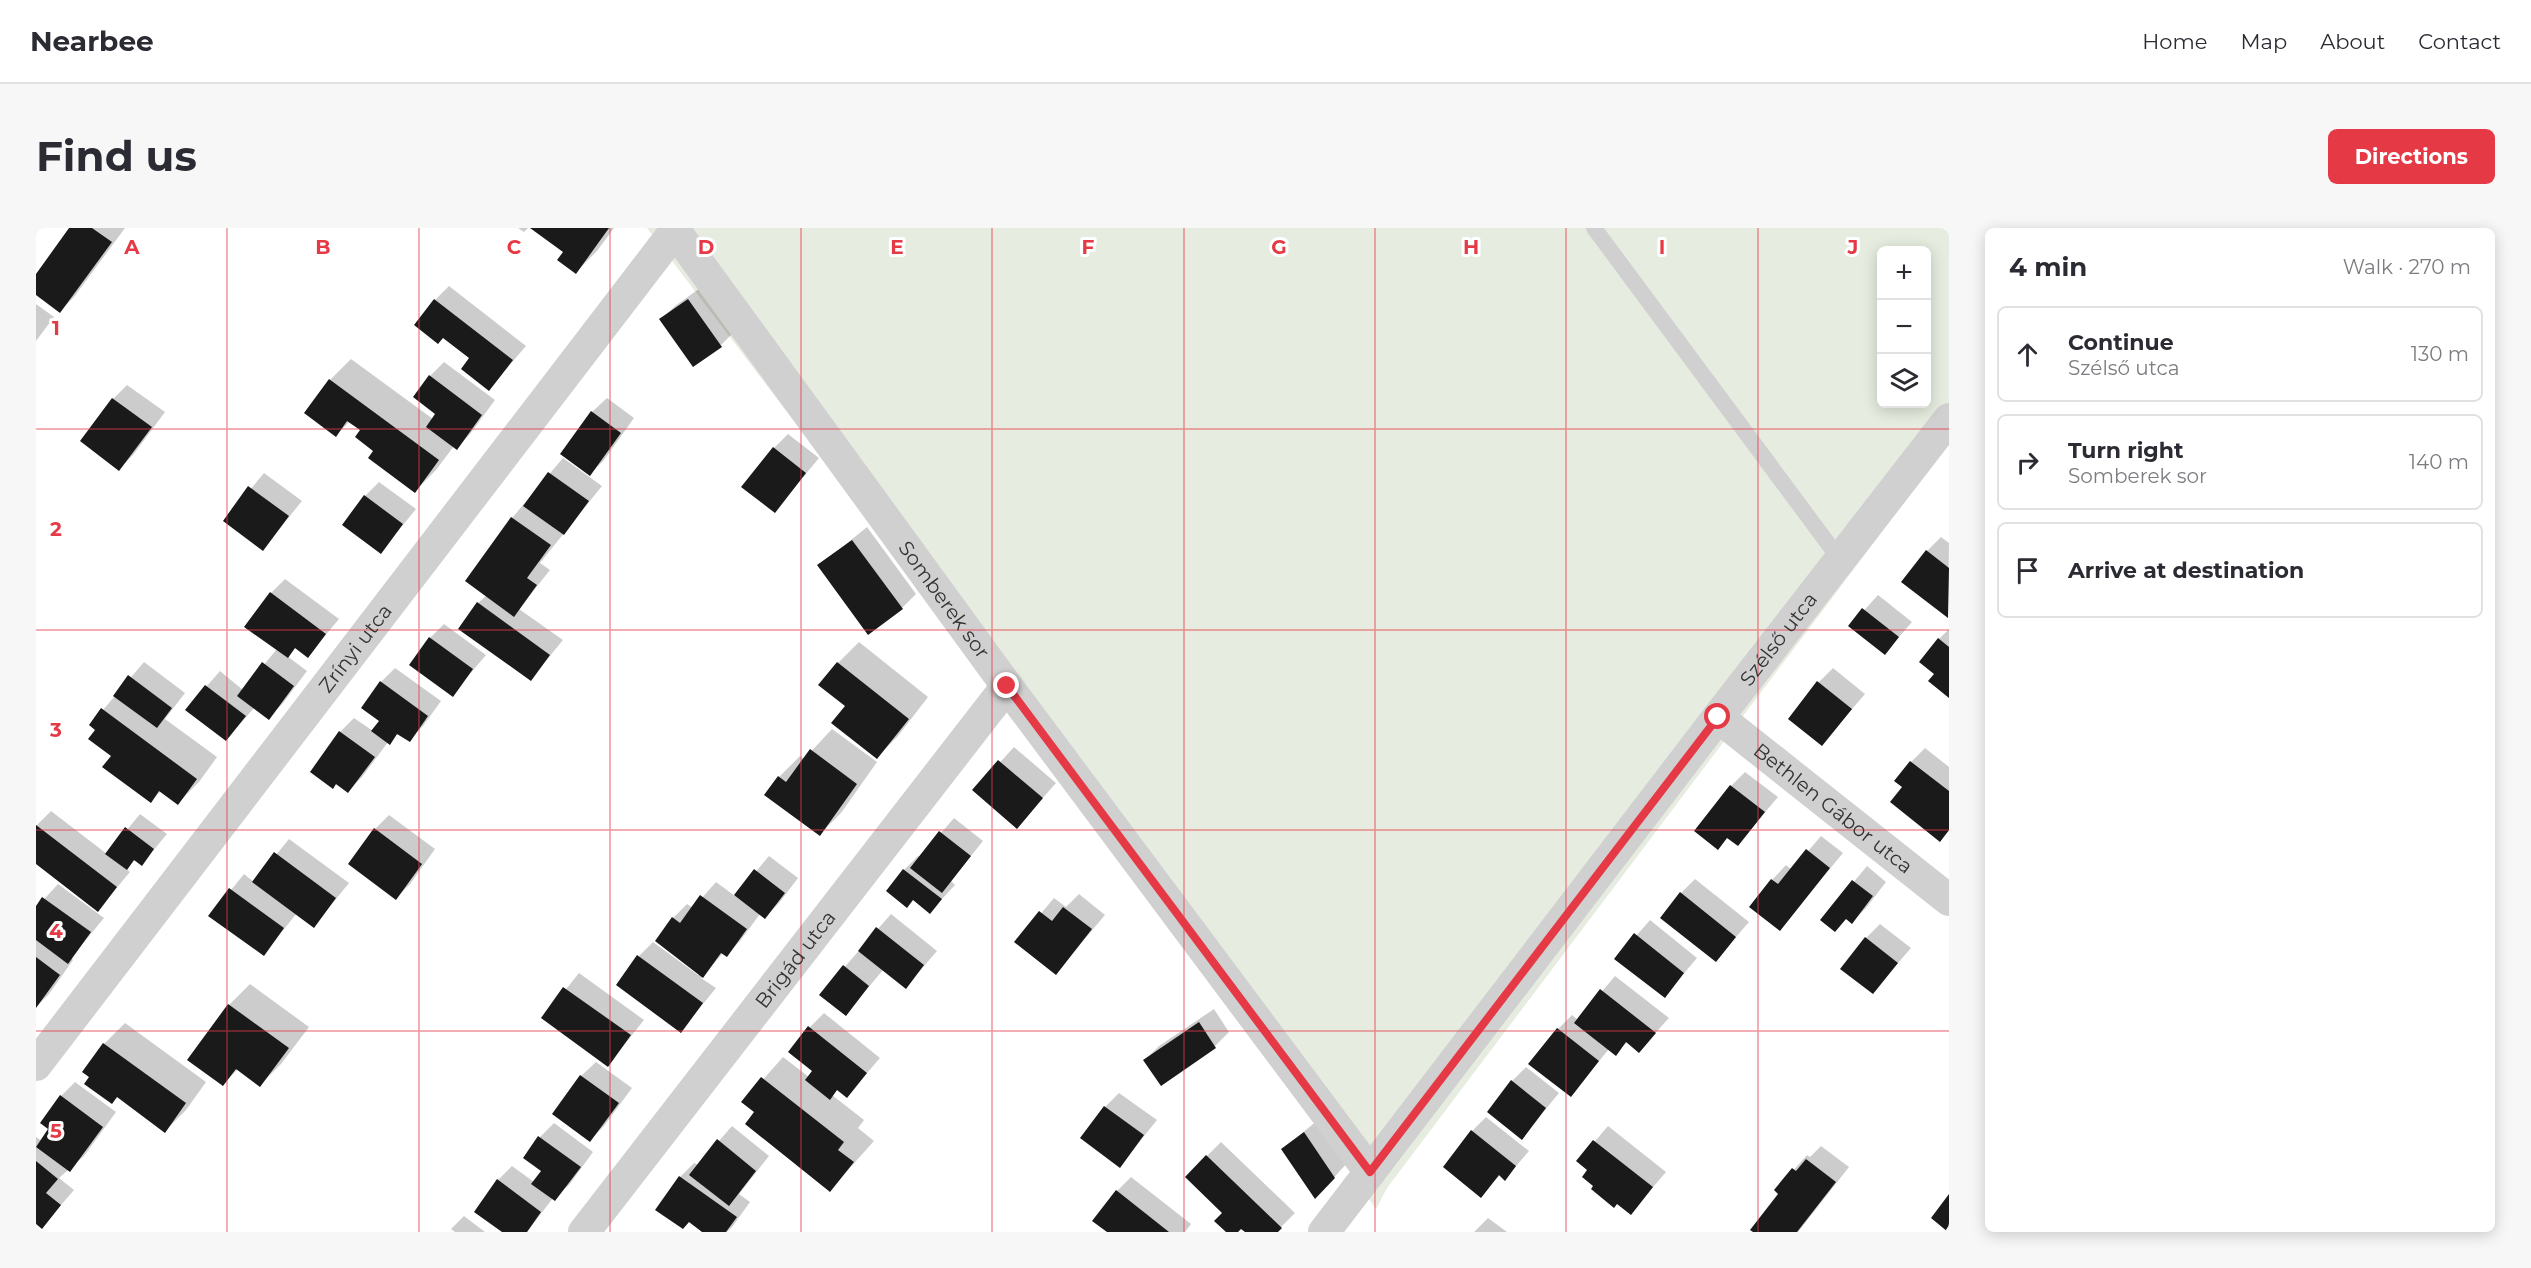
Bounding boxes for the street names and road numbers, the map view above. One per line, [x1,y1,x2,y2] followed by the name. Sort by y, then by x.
[893,536,995,663] street label: Somberek sor
[1735,588,1822,691] street label: Szélső utca
[314,599,397,697] street label: Zrínyi utca
[1749,738,1918,879] street label: Bethlen Gábor utca
[750,906,841,1013] street label: Brigád utca

